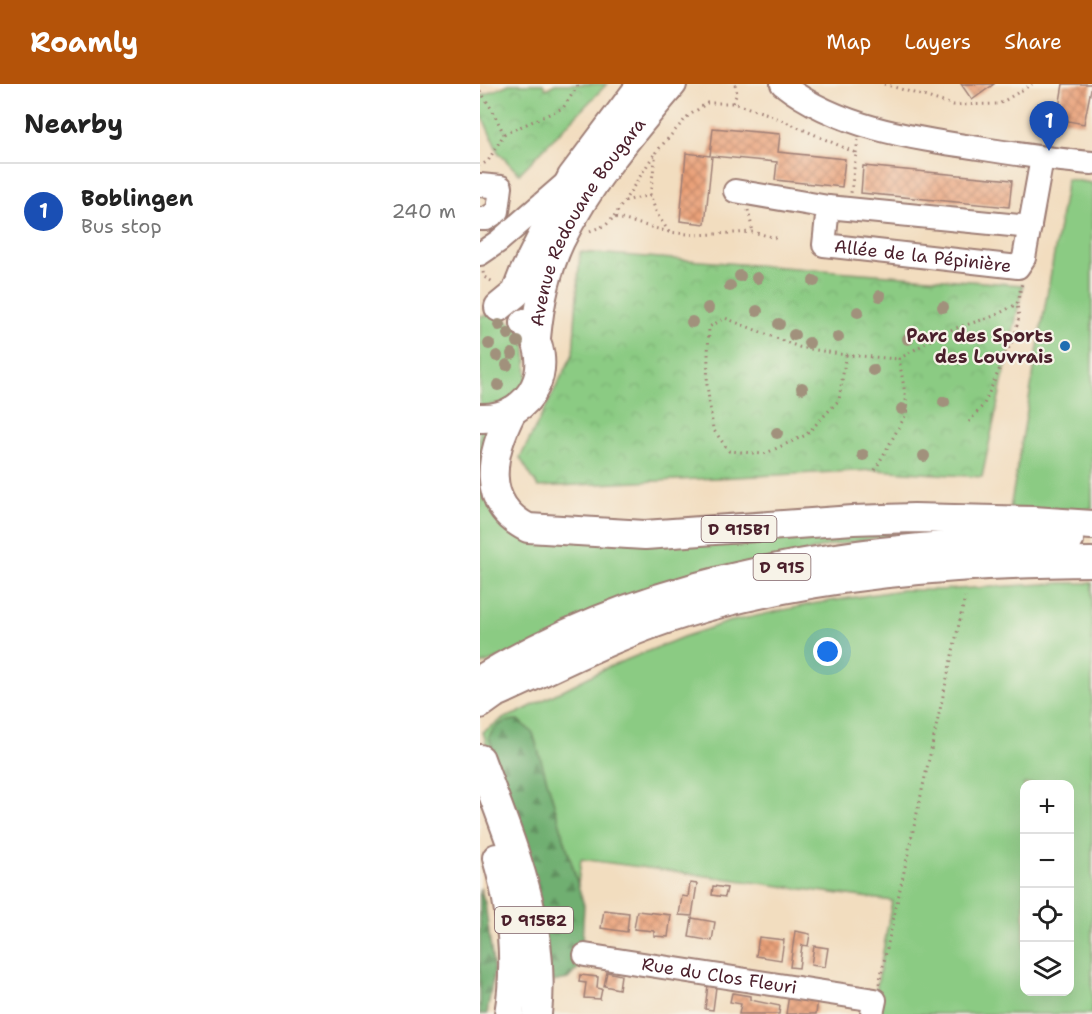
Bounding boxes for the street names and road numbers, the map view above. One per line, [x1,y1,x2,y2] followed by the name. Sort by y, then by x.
[525,113,651,328] street label: Avenue Redouane Bougara
[833,234,1013,278] street label: Allée de la Pépinière
[702,516,776,542] road number: D 915B1
[754,554,810,580] road number: D 915
[495,907,573,933] road number: D 915B2
[640,952,799,1000] street label: Rue du Clos Fleuri

